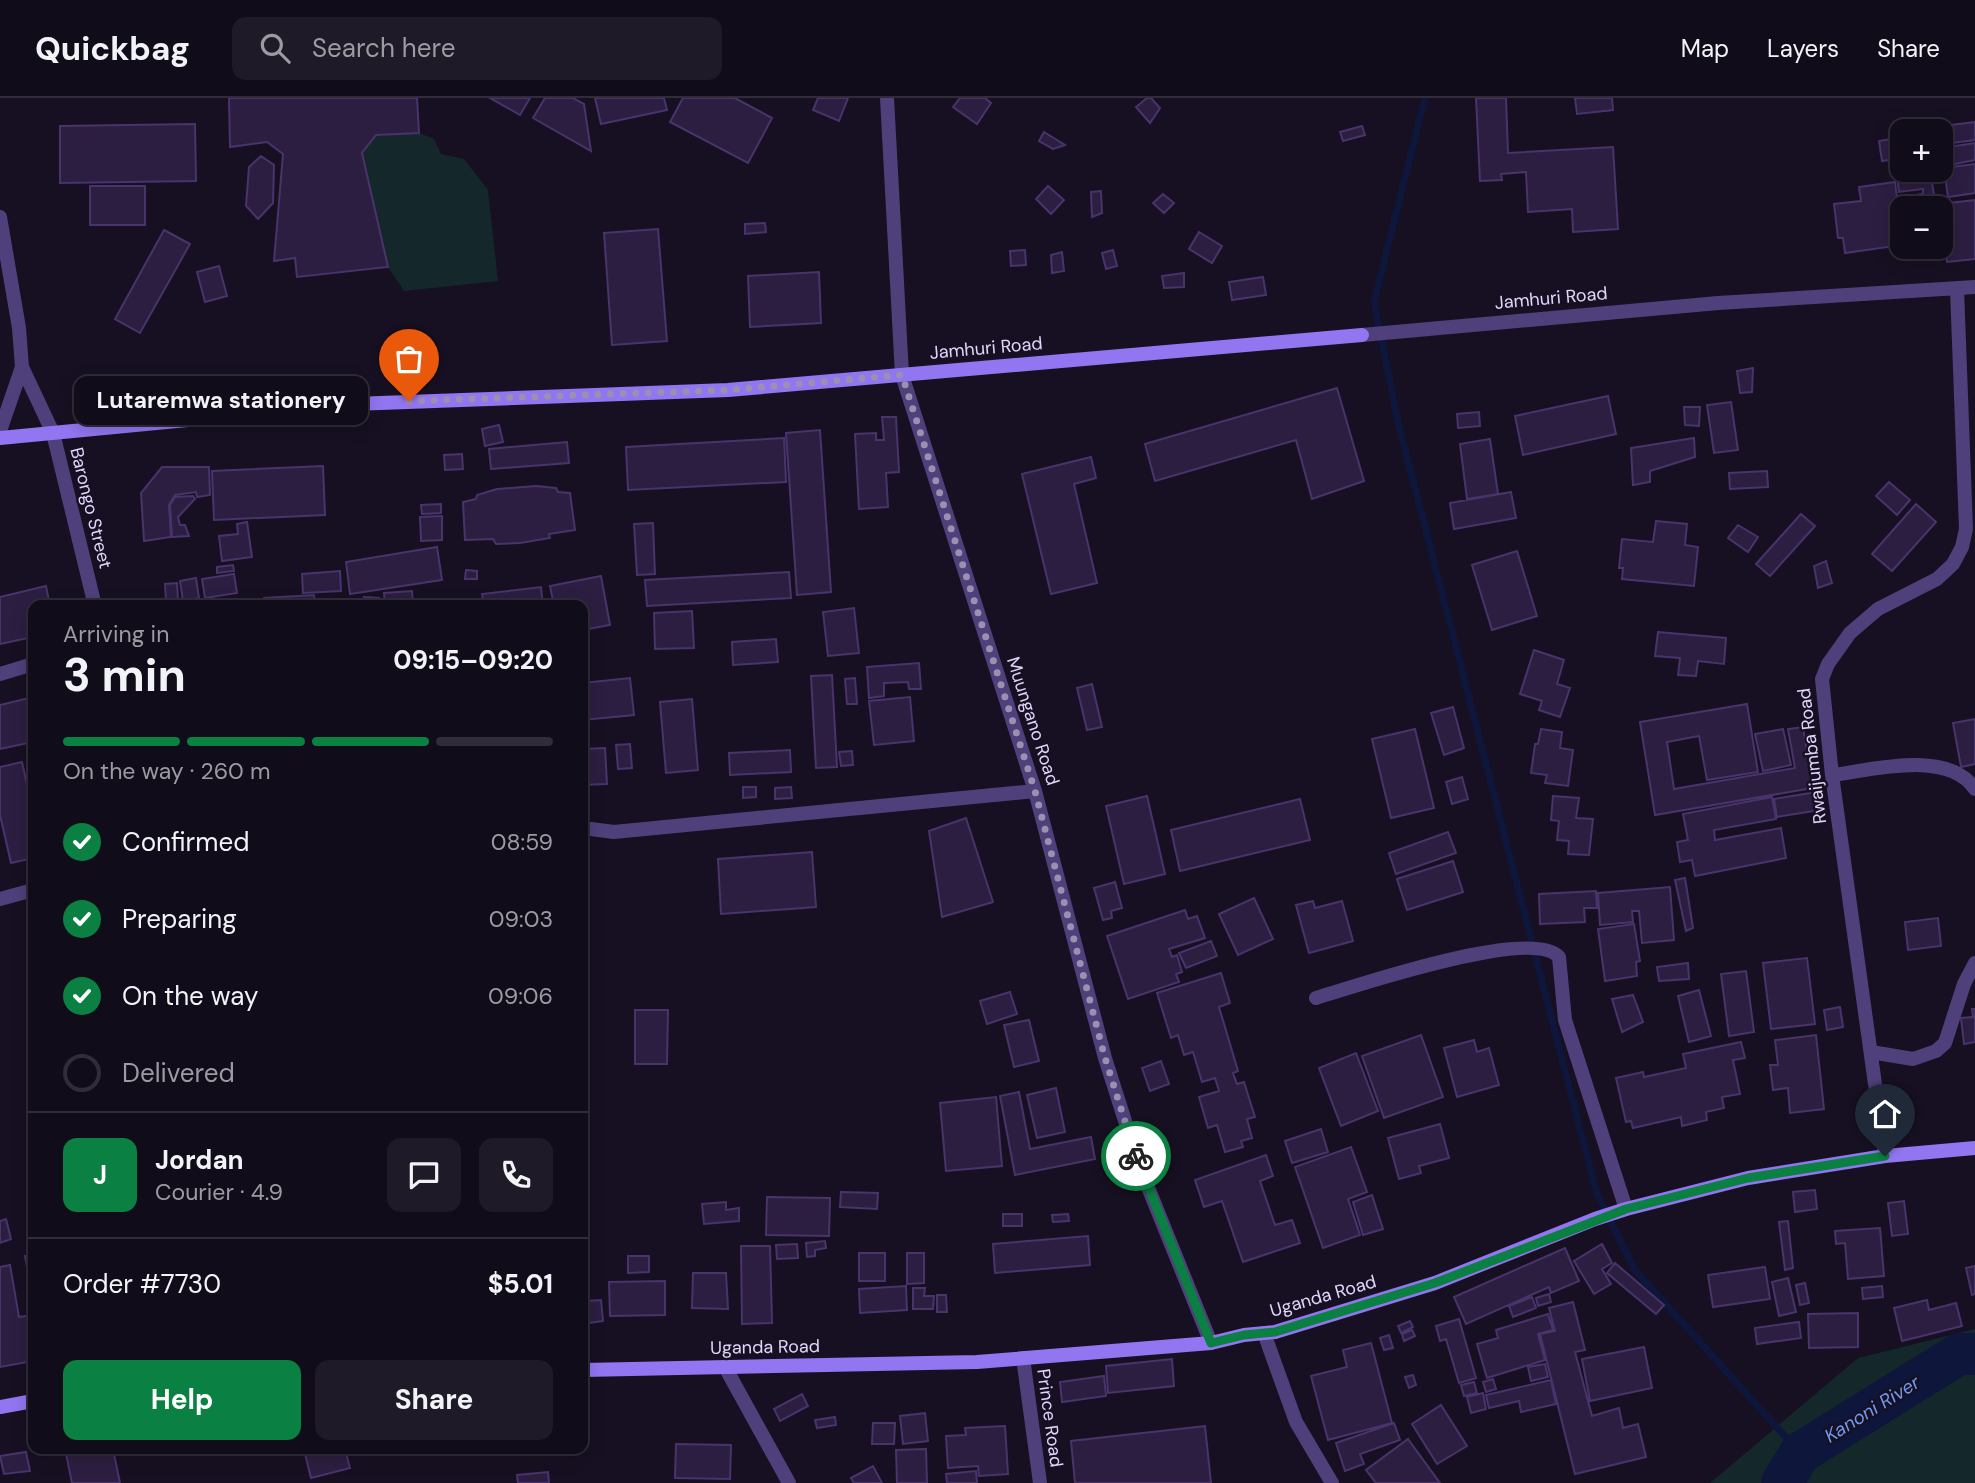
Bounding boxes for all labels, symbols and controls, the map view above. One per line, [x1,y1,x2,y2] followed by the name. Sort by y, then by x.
[232,17,722,80] search box
[35,27,190,70] text: Quickbag
[256,29,294,67] icon: search
[312,31,455,65] text: Search here
[1681,33,1729,64] text: Map
[1767,33,1839,64] text: Layers
[1877,33,1940,64] text: Share
[1890,119,1953,259] map controls
[1890,119,1953,182] button: +
[1890,196,1953,259] button: −
[1494,281,1608,315] street label: Jamhuri Road
[379,329,439,401] pin
[929,331,1043,365] street label: Jamhuri Road
[390,340,428,378] icon: bag
[73,376,367,426] callout: Lutaremwa stationery
[96,385,346,415] text: Lutaremwa stationery
[64,445,118,571] street label: Barongo Street
[63,619,169,649] text: Arriving in
[393,643,553,677] text: 09:15–09:20
[63,645,186,705] text: 3 min
[1001,654,1065,788] street label: Muungano Road
[1792,687,1832,825] street label: Rwaijumba Road
[63,756,270,786] text: On the way · 260 m
[63,823,101,861] icon: check
[122,825,249,859] text: Confirmed
[491,827,553,857] text: 08:59
[63,900,101,938] icon: check
[122,902,237,936] text: Preparing
[489,904,553,934] text: 09:03
[63,977,101,1015] icon: check
[122,979,258,1013] text: On the way
[488,981,553,1011] text: 09:06
[122,1056,235,1090] text: Delivered
[1855,1084,1915,1156] pin
[1866,1095,1904,1133] icon: home
[1101,1121,1171,1191] courier
[1117,1137,1155,1175] icon: bike
[387,1138,461,1212] button: chat
[479,1138,553,1212] button: phone
[155,1143,244,1177] text: Jordan
[93,1158,107,1192] text: J
[155,1177,283,1207] text: Courier · 4.9
[63,1267,221,1301] text: Order #7730
[488,1267,553,1301] text: $5.01
[1267,1269,1379,1323] street label: Uganda Road
[710,1334,820,1360] street label: Uganda Road
[63,1360,301,1440] button: Help
[315,1360,553,1440] button: Share
[1031,1367,1069,1469] street label: Prince Road
[1820,1369,1925,1448] water label: Kanoni River

